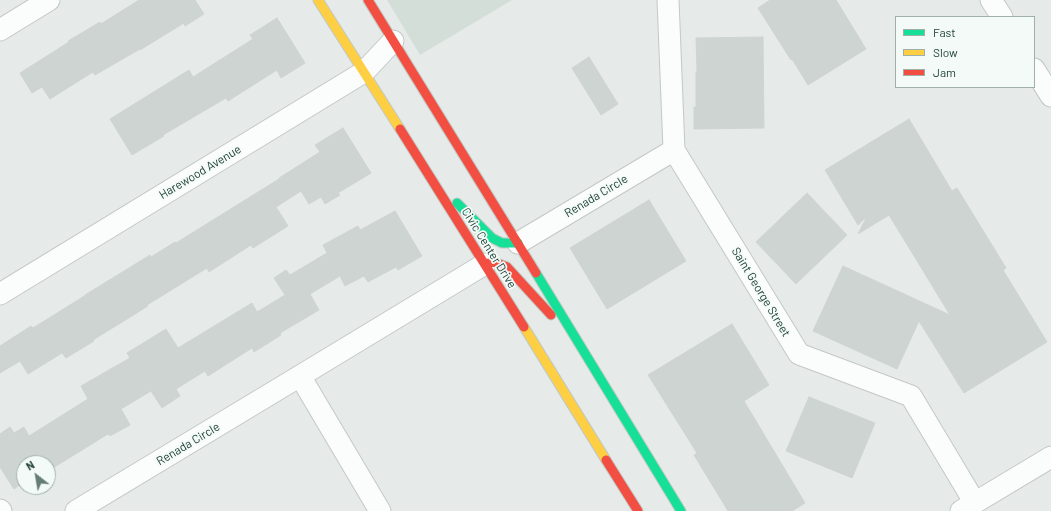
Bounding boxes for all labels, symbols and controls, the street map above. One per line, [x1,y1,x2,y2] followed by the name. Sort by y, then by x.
[895,16,1035,88] legend
[933,25,956,39] text: Fast
[933,45,958,59] text: Slow
[933,65,956,79] text: Jam
[156,142,244,202] street label: Harewood Avenue
[562,171,630,221] street label: Renada Circle
[459,205,519,291] street label: Civic Center Drive
[729,245,793,339] street label: Saint George Street
[154,419,222,469] street label: Renada Circle
[16,455,56,495] north arrow
[24,458,37,473] text: N

